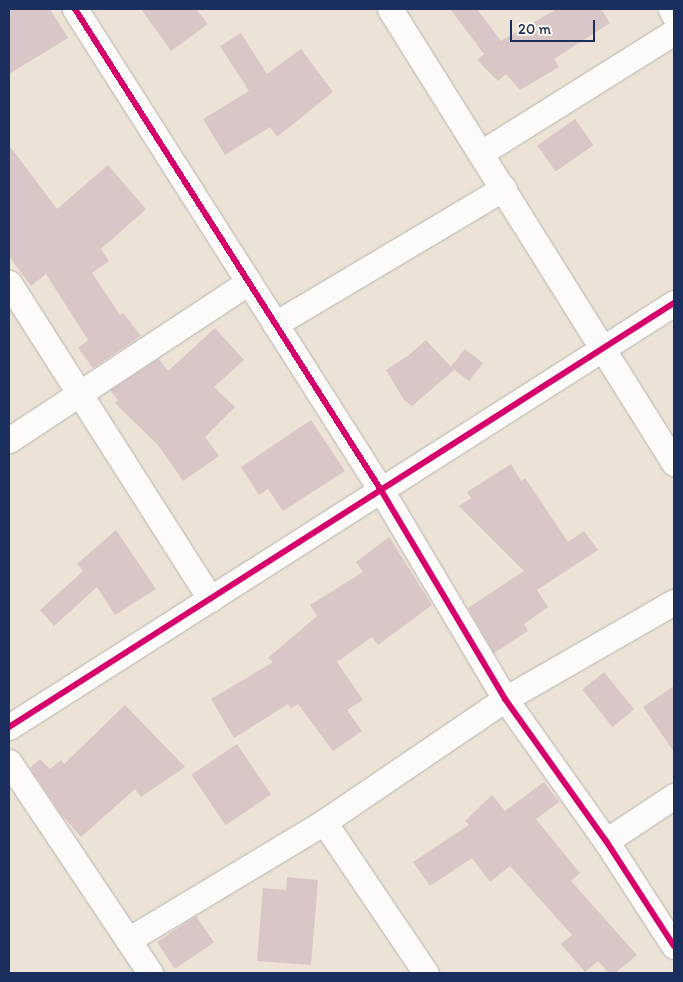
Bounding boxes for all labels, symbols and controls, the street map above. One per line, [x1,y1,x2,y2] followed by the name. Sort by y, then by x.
[513,10,598,42] scale bar
[518,20,551,38] text: 20 m

